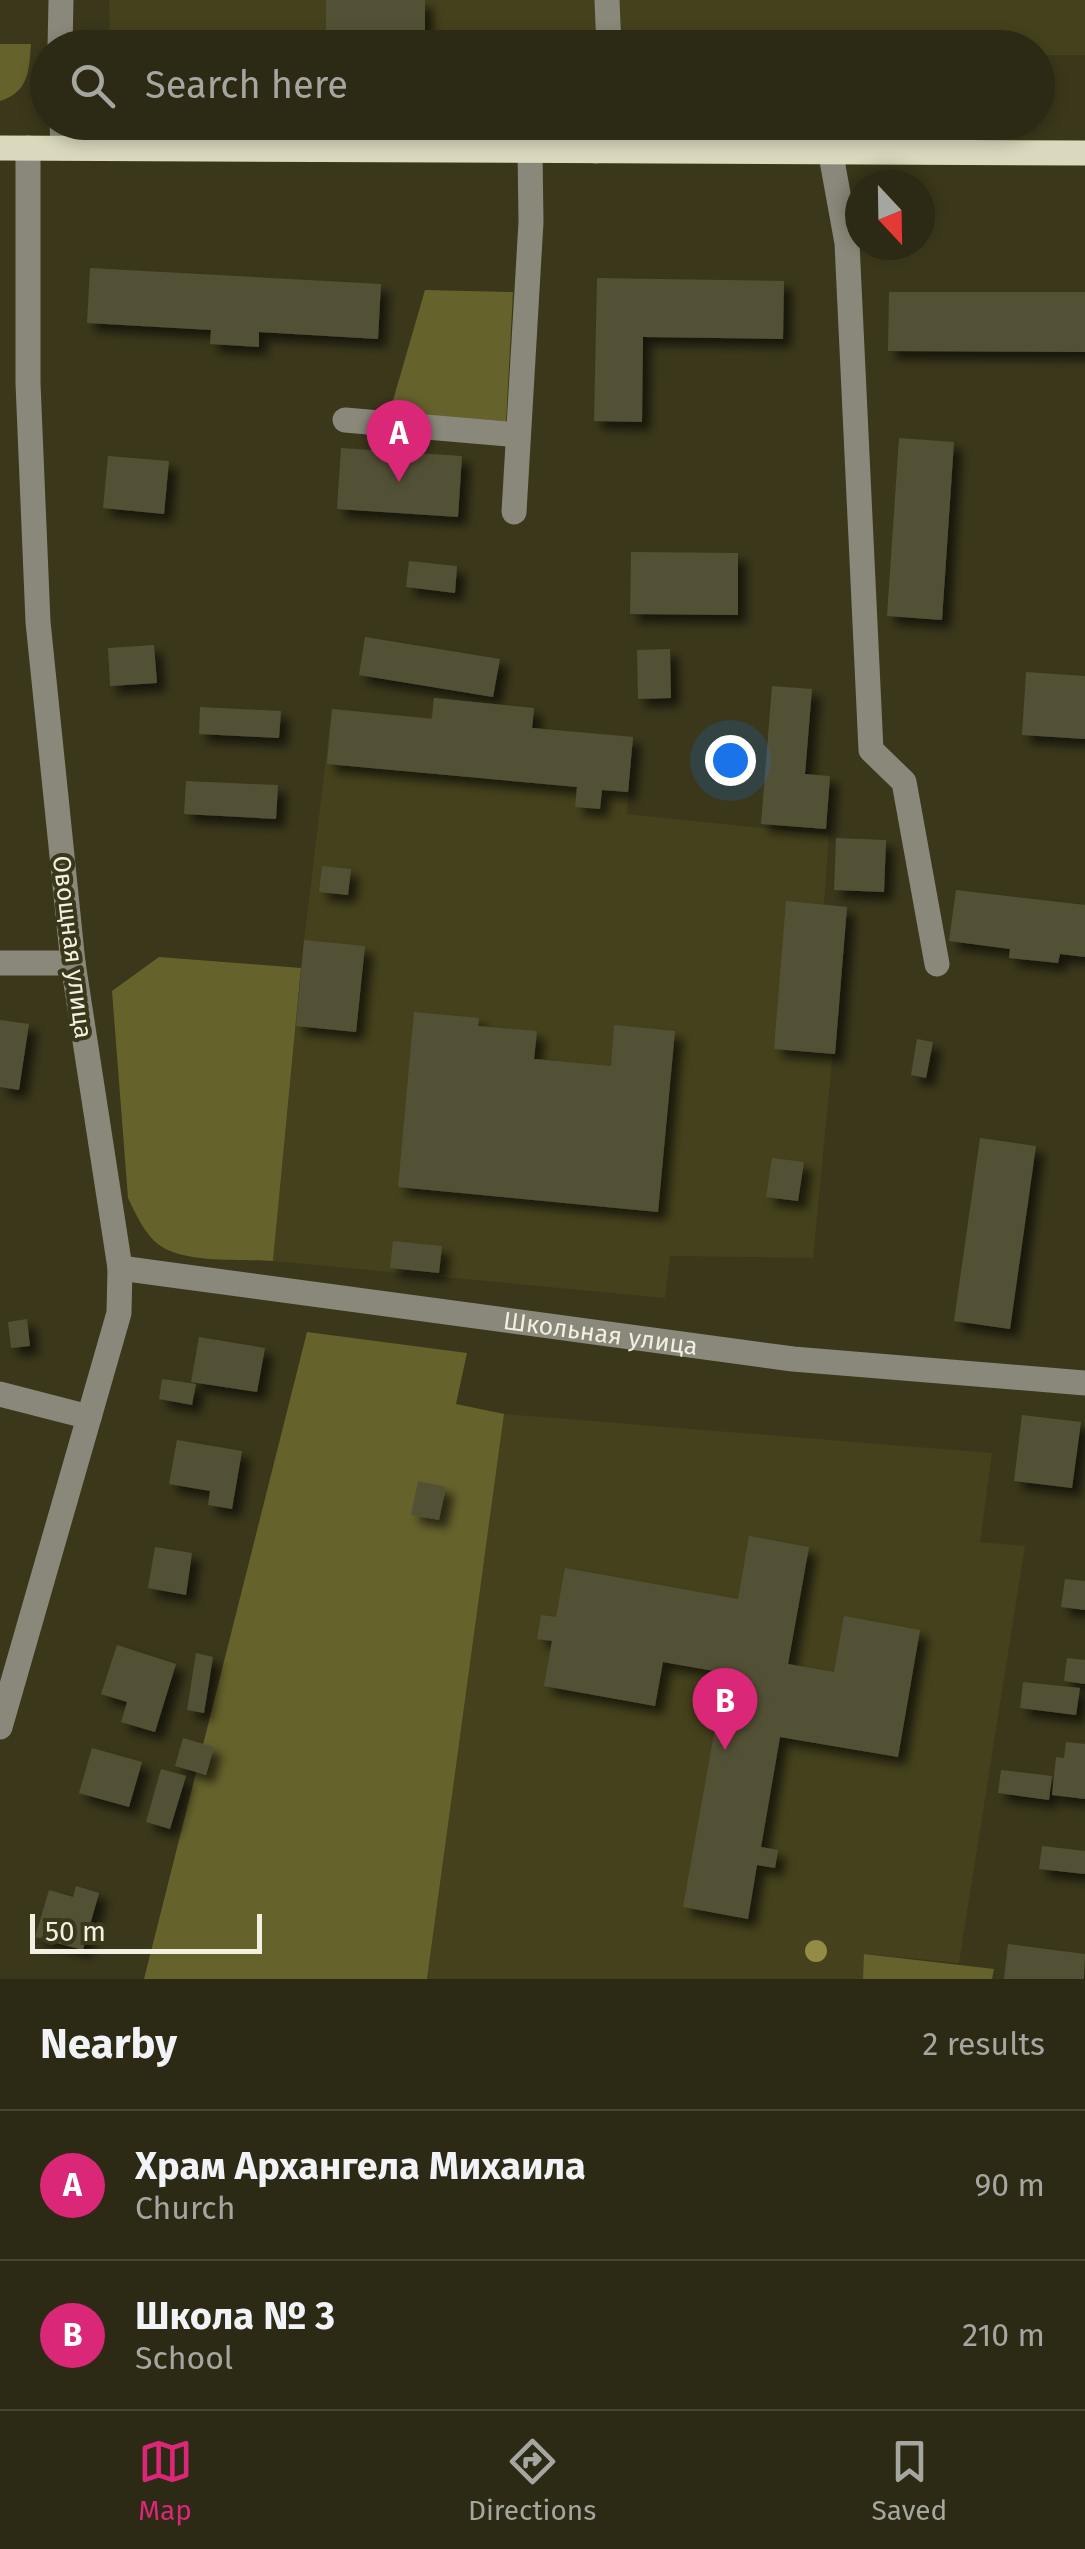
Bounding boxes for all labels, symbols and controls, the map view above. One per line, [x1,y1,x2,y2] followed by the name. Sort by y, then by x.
[30,30,1055,140] search box
[65,58,120,113] icon: search
[145,62,348,108] text: Search here
[845,170,935,260] north arrow
[366,400,432,482] pin: A
[705,735,756,786] your location
[46,854,98,1040] street label: Овощная улица
[501,1306,700,1362] street label: Школьная улица
[692,1668,758,1750] pin: B
[30,1909,262,1954] scale bar
[45,1915,106,1948] text: 50 m
[40,2019,177,2069] text: Nearby
[922,2025,1045,2063] text: 2 results
[135,2143,586,2189] text: Храм Архангела Михаила
[63,2166,82,2204] text: A
[974,2166,1045,2204] text: 90 m
[135,2189,235,2227] text: Church
[135,2293,335,2339] text: Школа № 3
[63,2316,82,2354] text: B
[962,2316,1045,2354] text: 210 m
[135,2339,233,2377] text: School
[138,2434,193,2527] tab: Map
[468,2434,596,2527] tab: Directions
[872,2434,947,2527] tab: Saved

